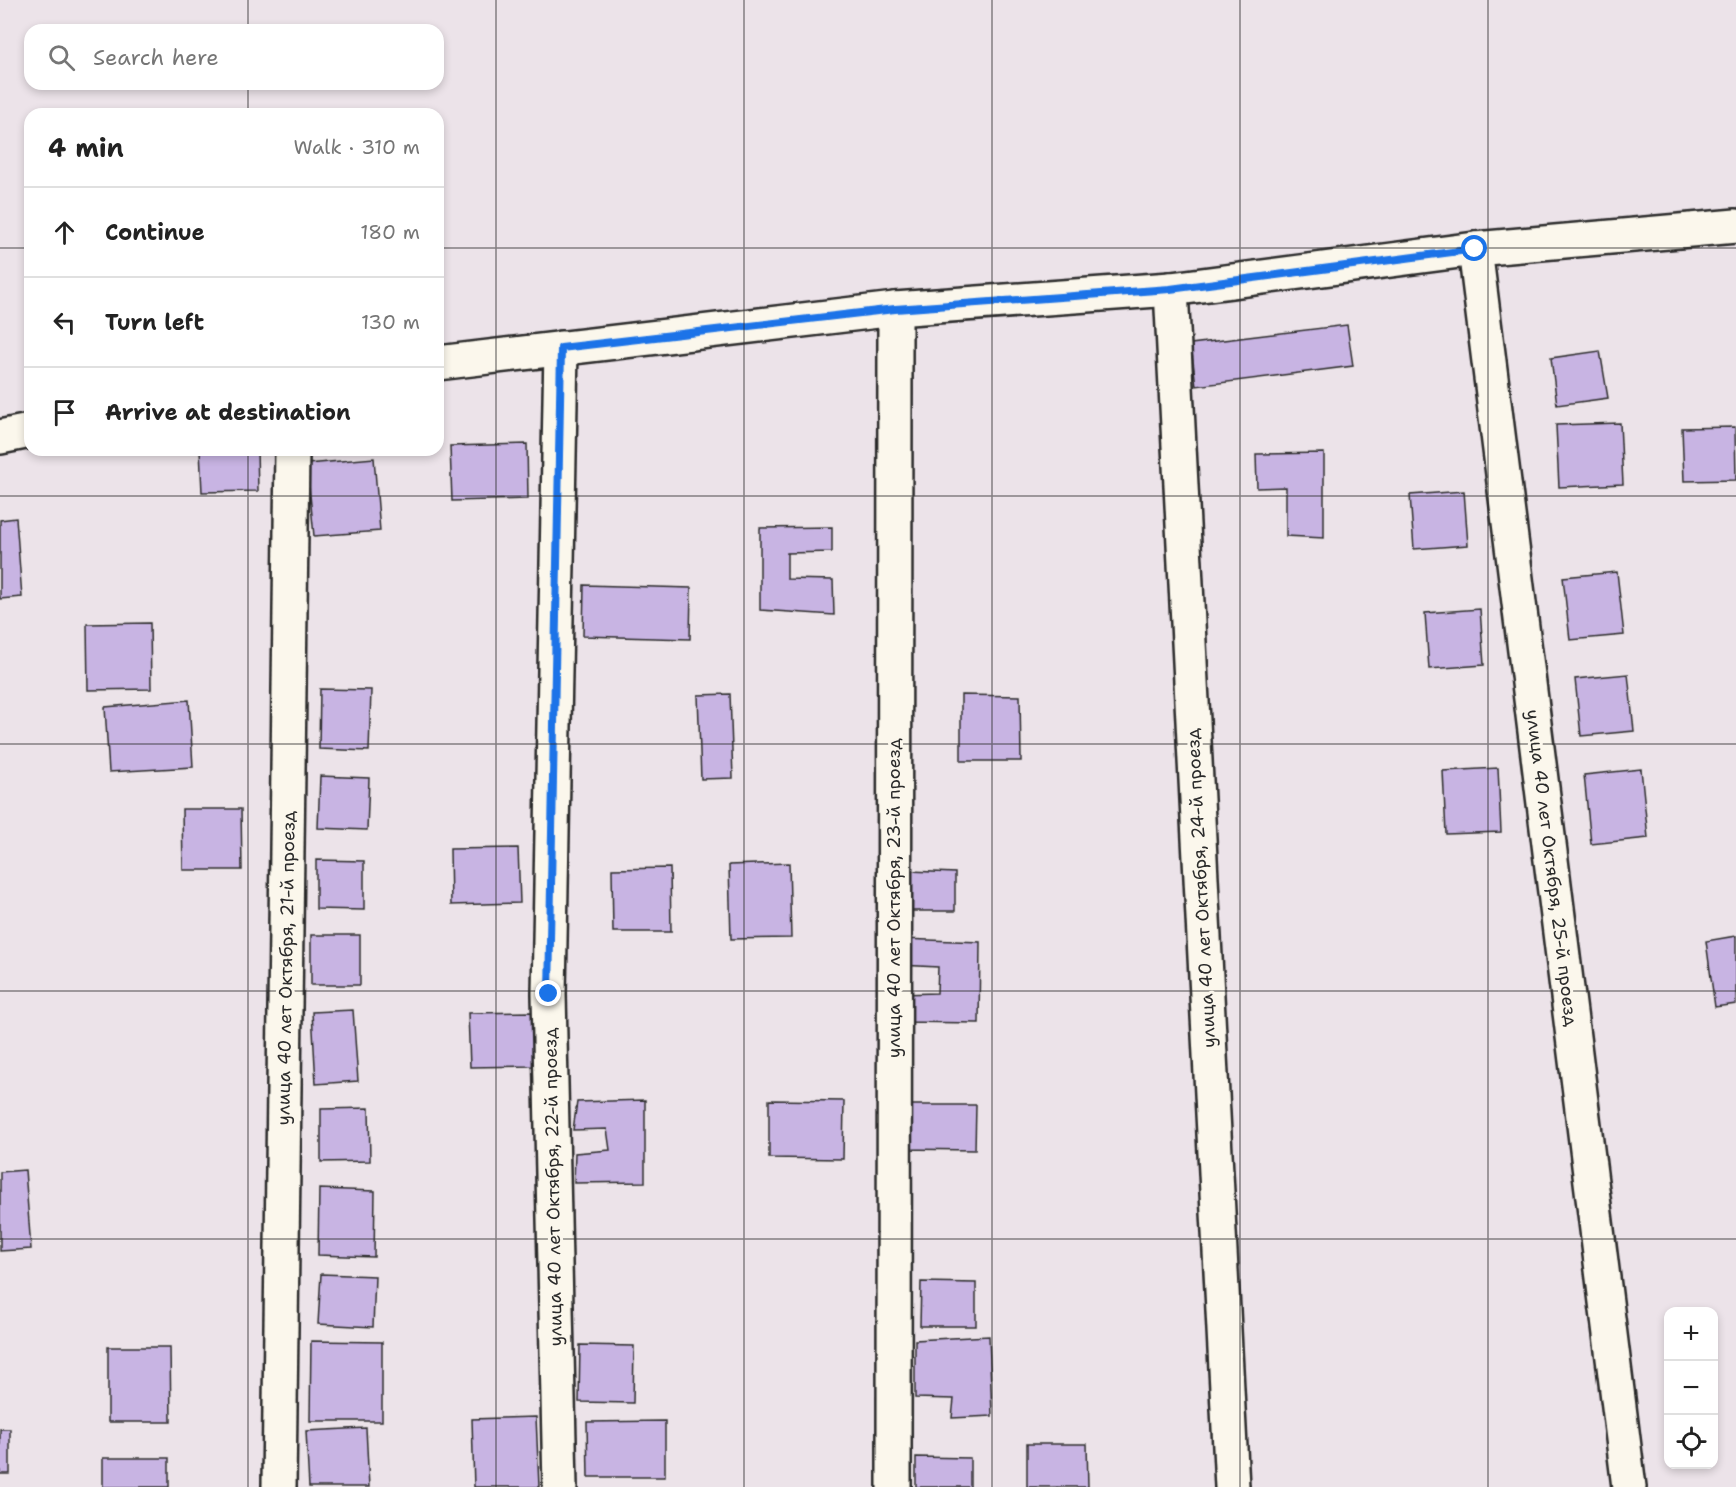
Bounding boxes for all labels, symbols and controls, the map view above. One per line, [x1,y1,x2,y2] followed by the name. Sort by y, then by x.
[24,24,444,90] search box
[45,41,78,74] icon: search
[93,43,219,72] text: Search here
[48,130,124,165] text: 4 min
[294,134,420,160] text: Walk · 310 m
[48,216,81,249] icon: ahead
[105,218,205,247] text: Continue
[360,219,420,245] text: 180 m
[1461,235,1487,261] route start
[48,306,81,339] icon: left
[105,308,204,337] text: Turn left
[361,309,420,335] text: 130 m
[48,396,81,429] icon: arrive
[105,398,351,427] text: Arrive at destination
[1521,708,1583,1028] street label: улица 40 лет Октября, 25-й проезд
[1181,727,1221,1048] street label: улица 40 лет Октября, 24-й проезд
[882,737,906,1058] street label: улица 40 лет Октября, 23-й проезд
[271,810,301,1125] street label: улица 40 лет Октября, 21-й проезд
[535,980,561,1006] route end
[538,1027,568,1347] street label: улица 40 лет Октября, 22-й проезд
[1664,1307,1718,1469] map controls
[1664,1307,1718,1361] button: +
[1664,1361,1718,1415] button: −
[1664,1415,1718,1469] button: locate

